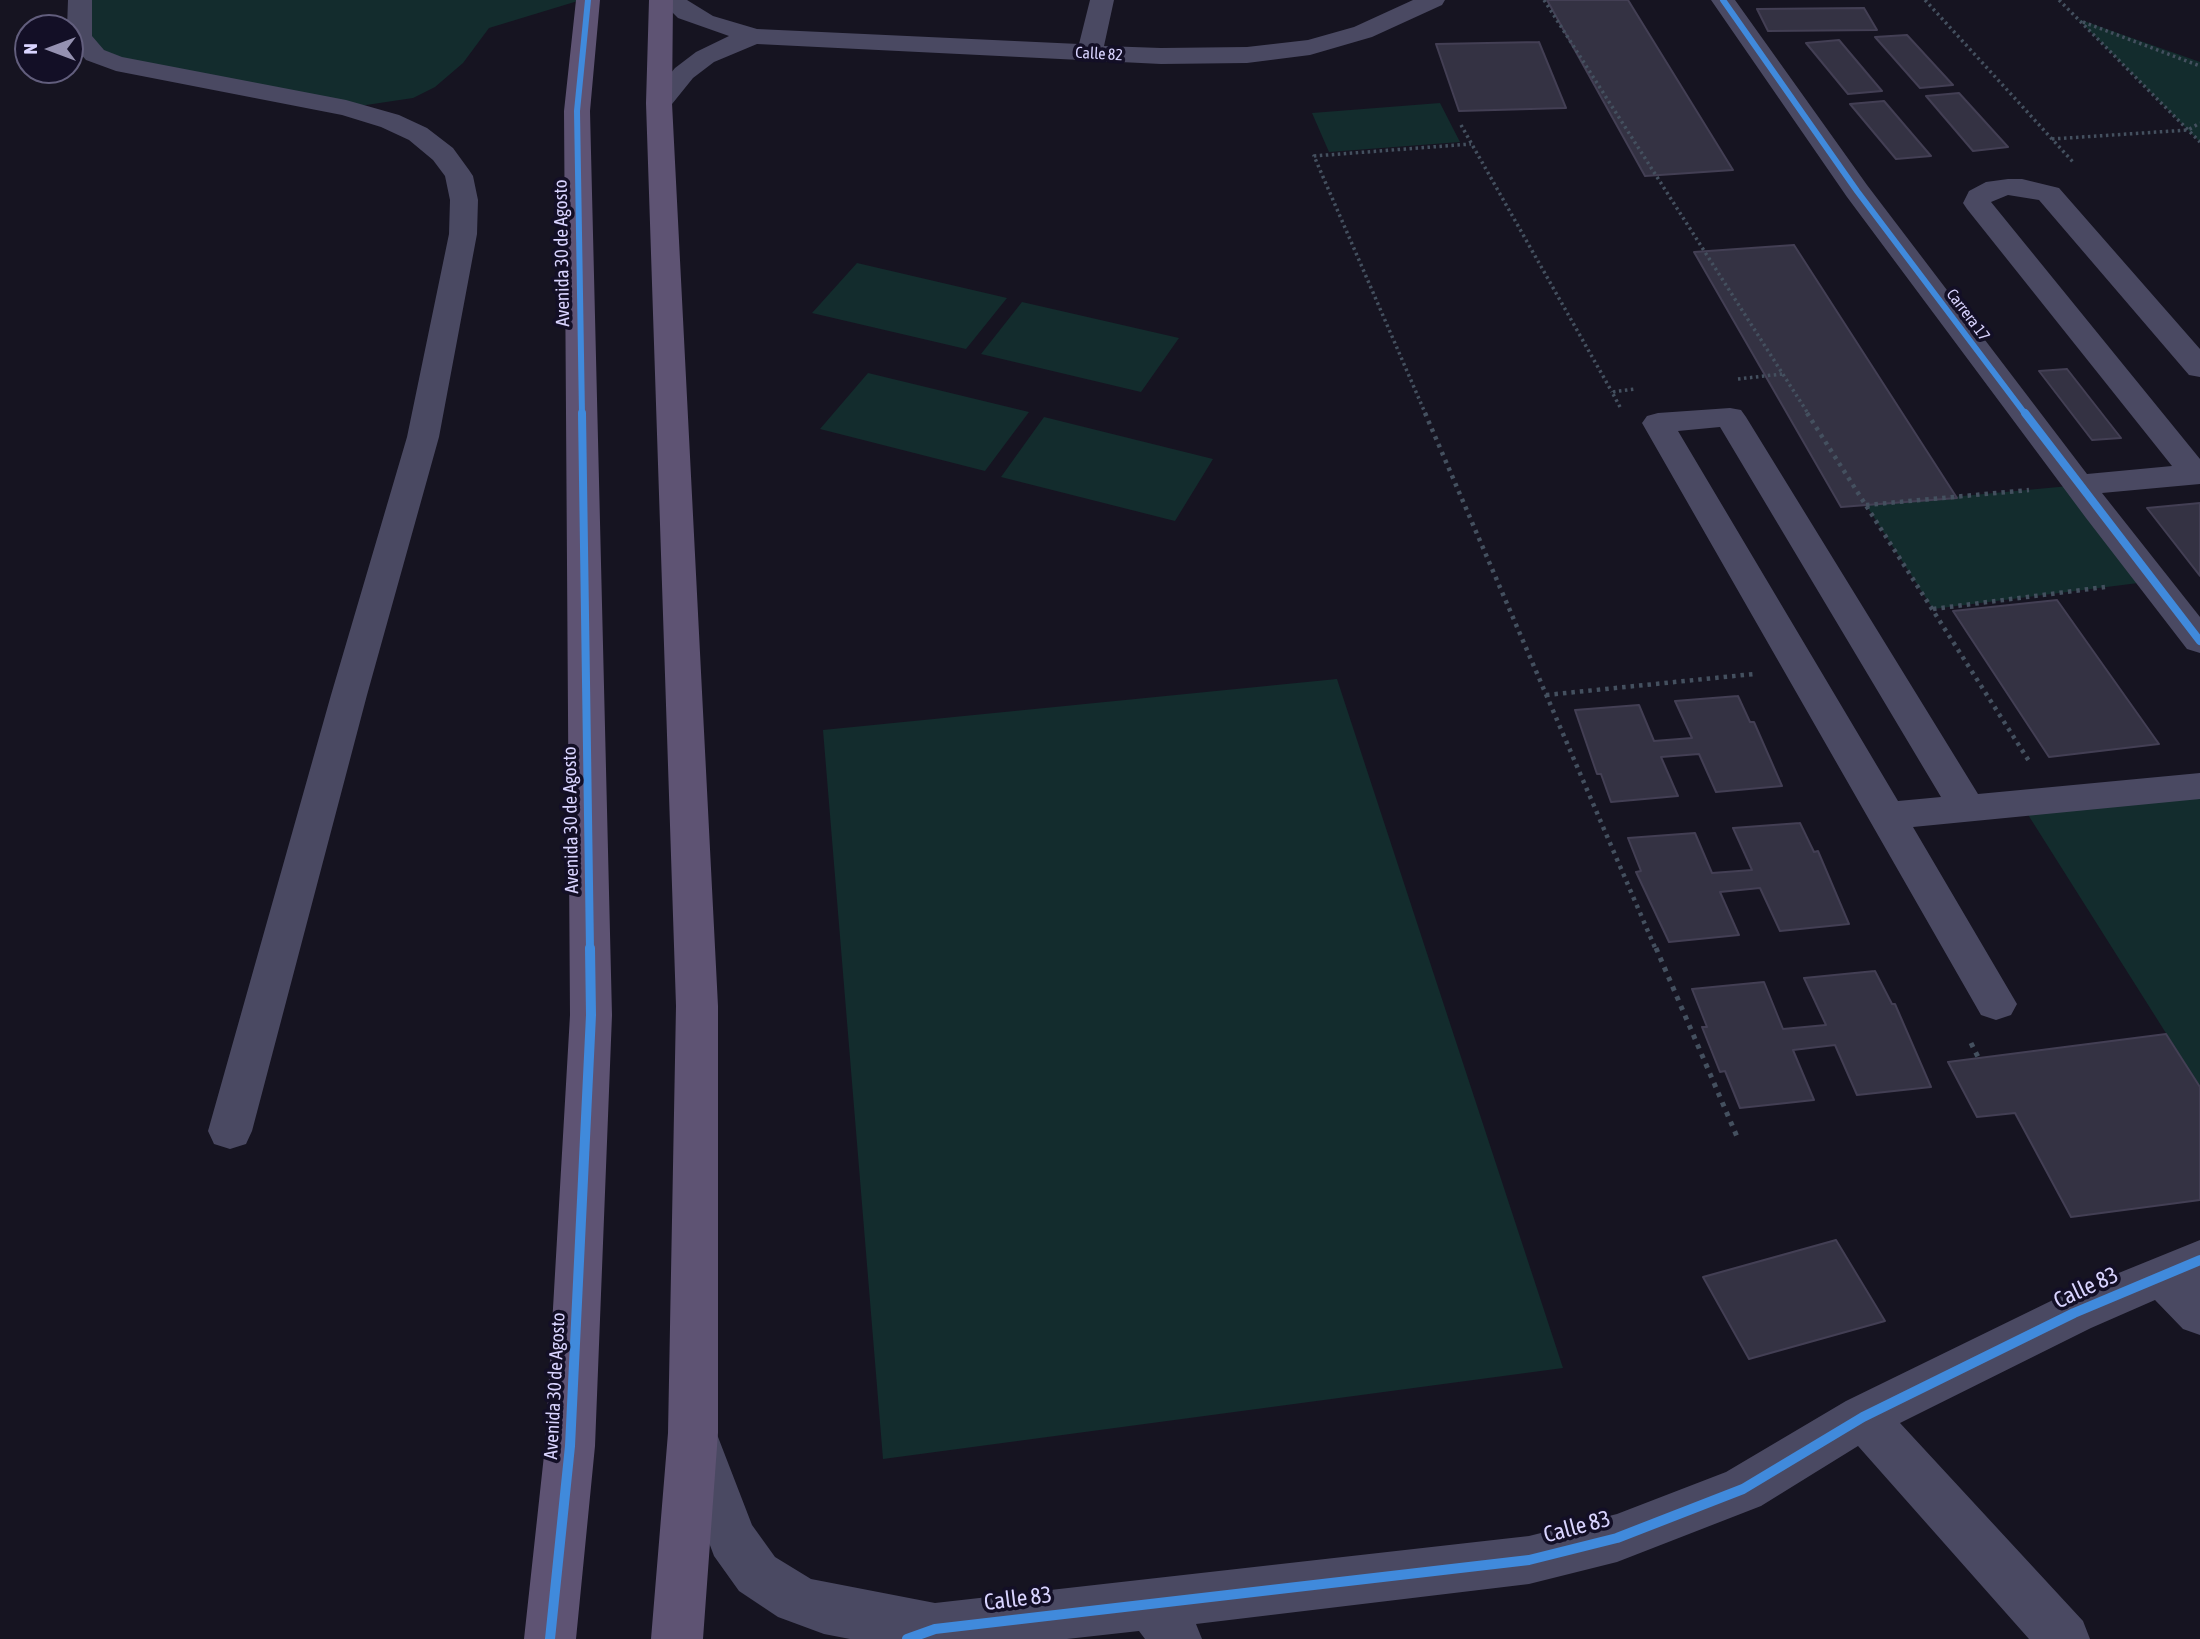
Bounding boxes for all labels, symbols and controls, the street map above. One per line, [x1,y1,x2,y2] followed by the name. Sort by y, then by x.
[14,14,84,84] north arrow
[19,43,41,55] text: N
[1075,43,1123,65] street label: Calle 82
[549,179,575,327] street label: Avenida 30 de Agosto
[1942,285,1994,345] street label: Carrera 17
[558,746,584,894] street label: Avenida 30 de Agosto
[2049,1261,2123,1315] street label: Calle 83
[540,1312,570,1460] street label: Avenida 30 de Agosto
[1540,1505,1614,1549] street label: Calle 83
[982,1581,1054,1617] street label: Calle 83

